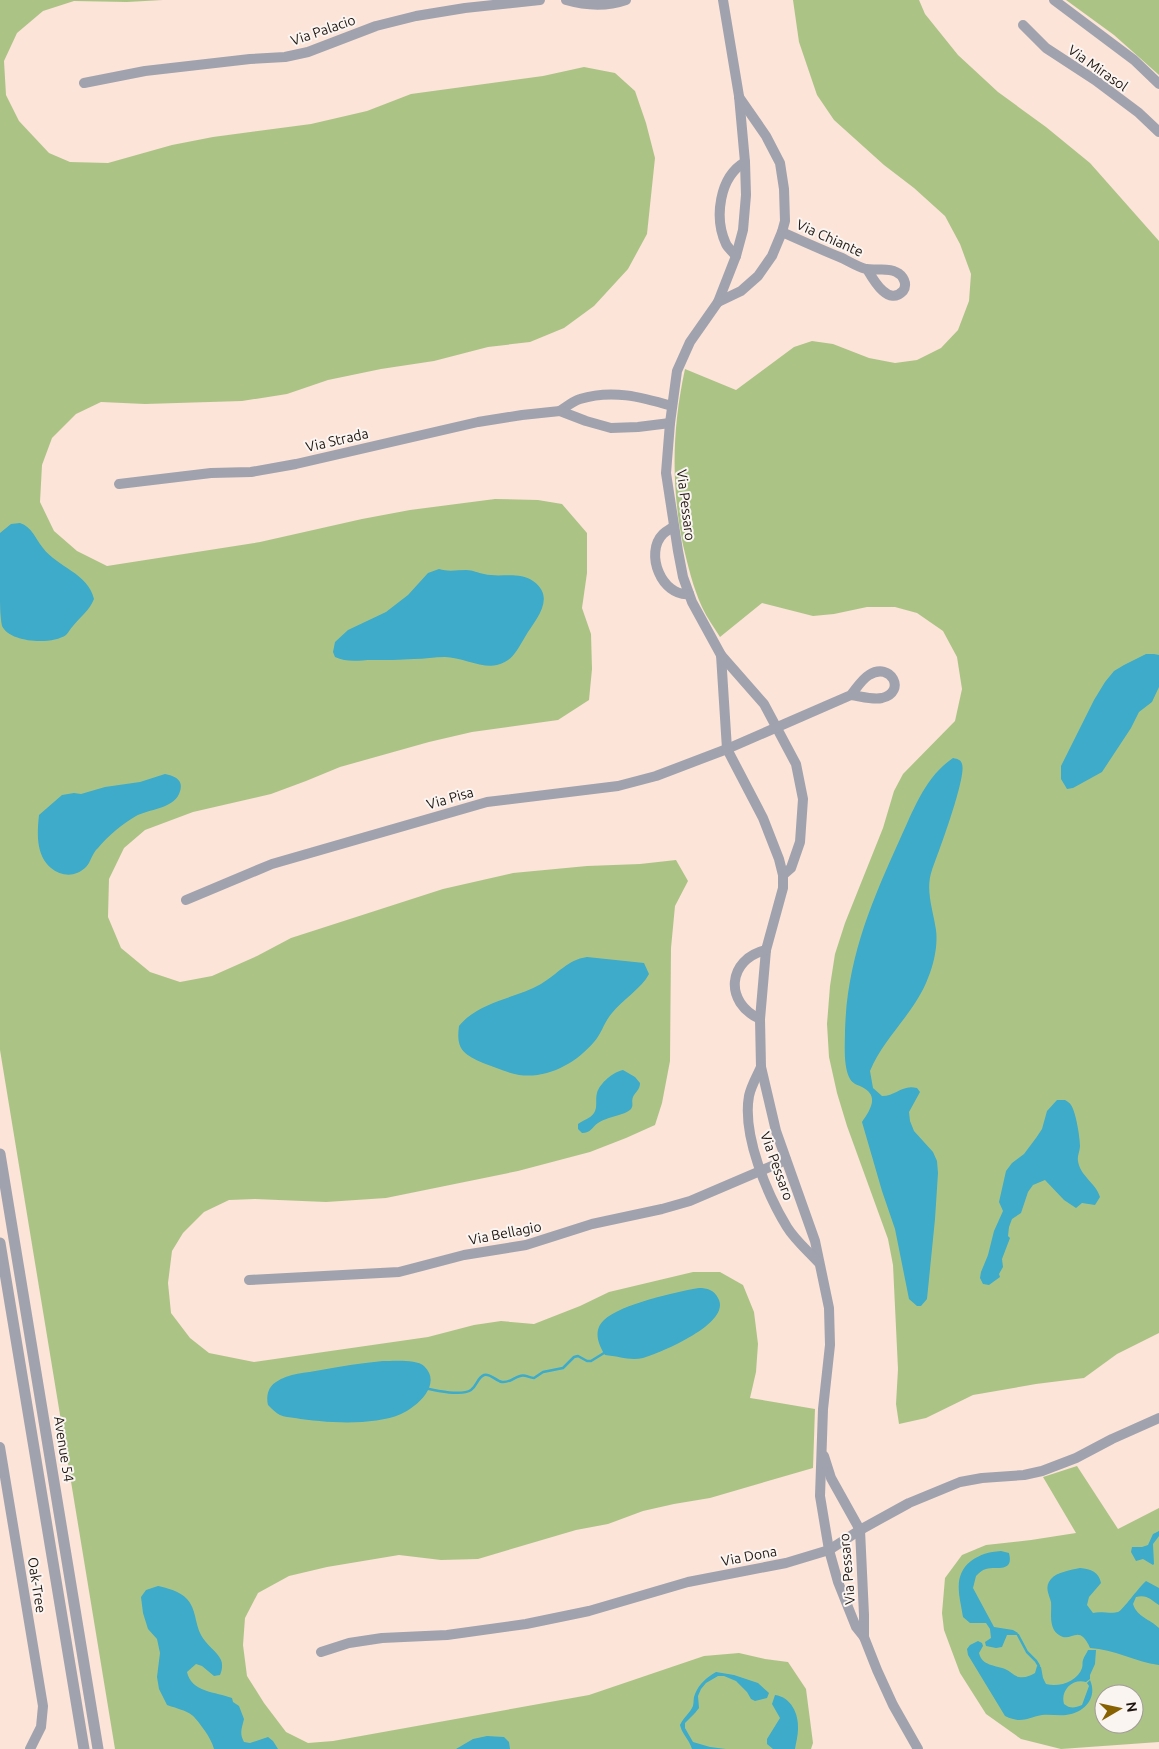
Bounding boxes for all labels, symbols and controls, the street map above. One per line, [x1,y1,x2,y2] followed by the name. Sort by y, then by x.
[288,11,358,49] street label: Via Palacio
[1065,42,1131,95] street label: Via Mirasol
[794,216,866,260] street label: Via Chiante
[304,425,370,455] street label: Via Strada
[674,468,698,542] street label: Via Pessaro
[425,784,475,812] street label: Via Pisa
[757,1130,797,1202] street label: Via Pessaro
[467,1218,543,1248] street label: Via Bellagio
[51,1415,77,1483] street label: Avenue 54
[836,1533,858,1605] street label: Via Pessaro
[720,1543,778,1569] street label: Via Dona
[25,1556,49,1614] street label: Oak-Tree
[1094,1684,1144,1734] north arrow
[1123,1701,1141,1713] text: N

